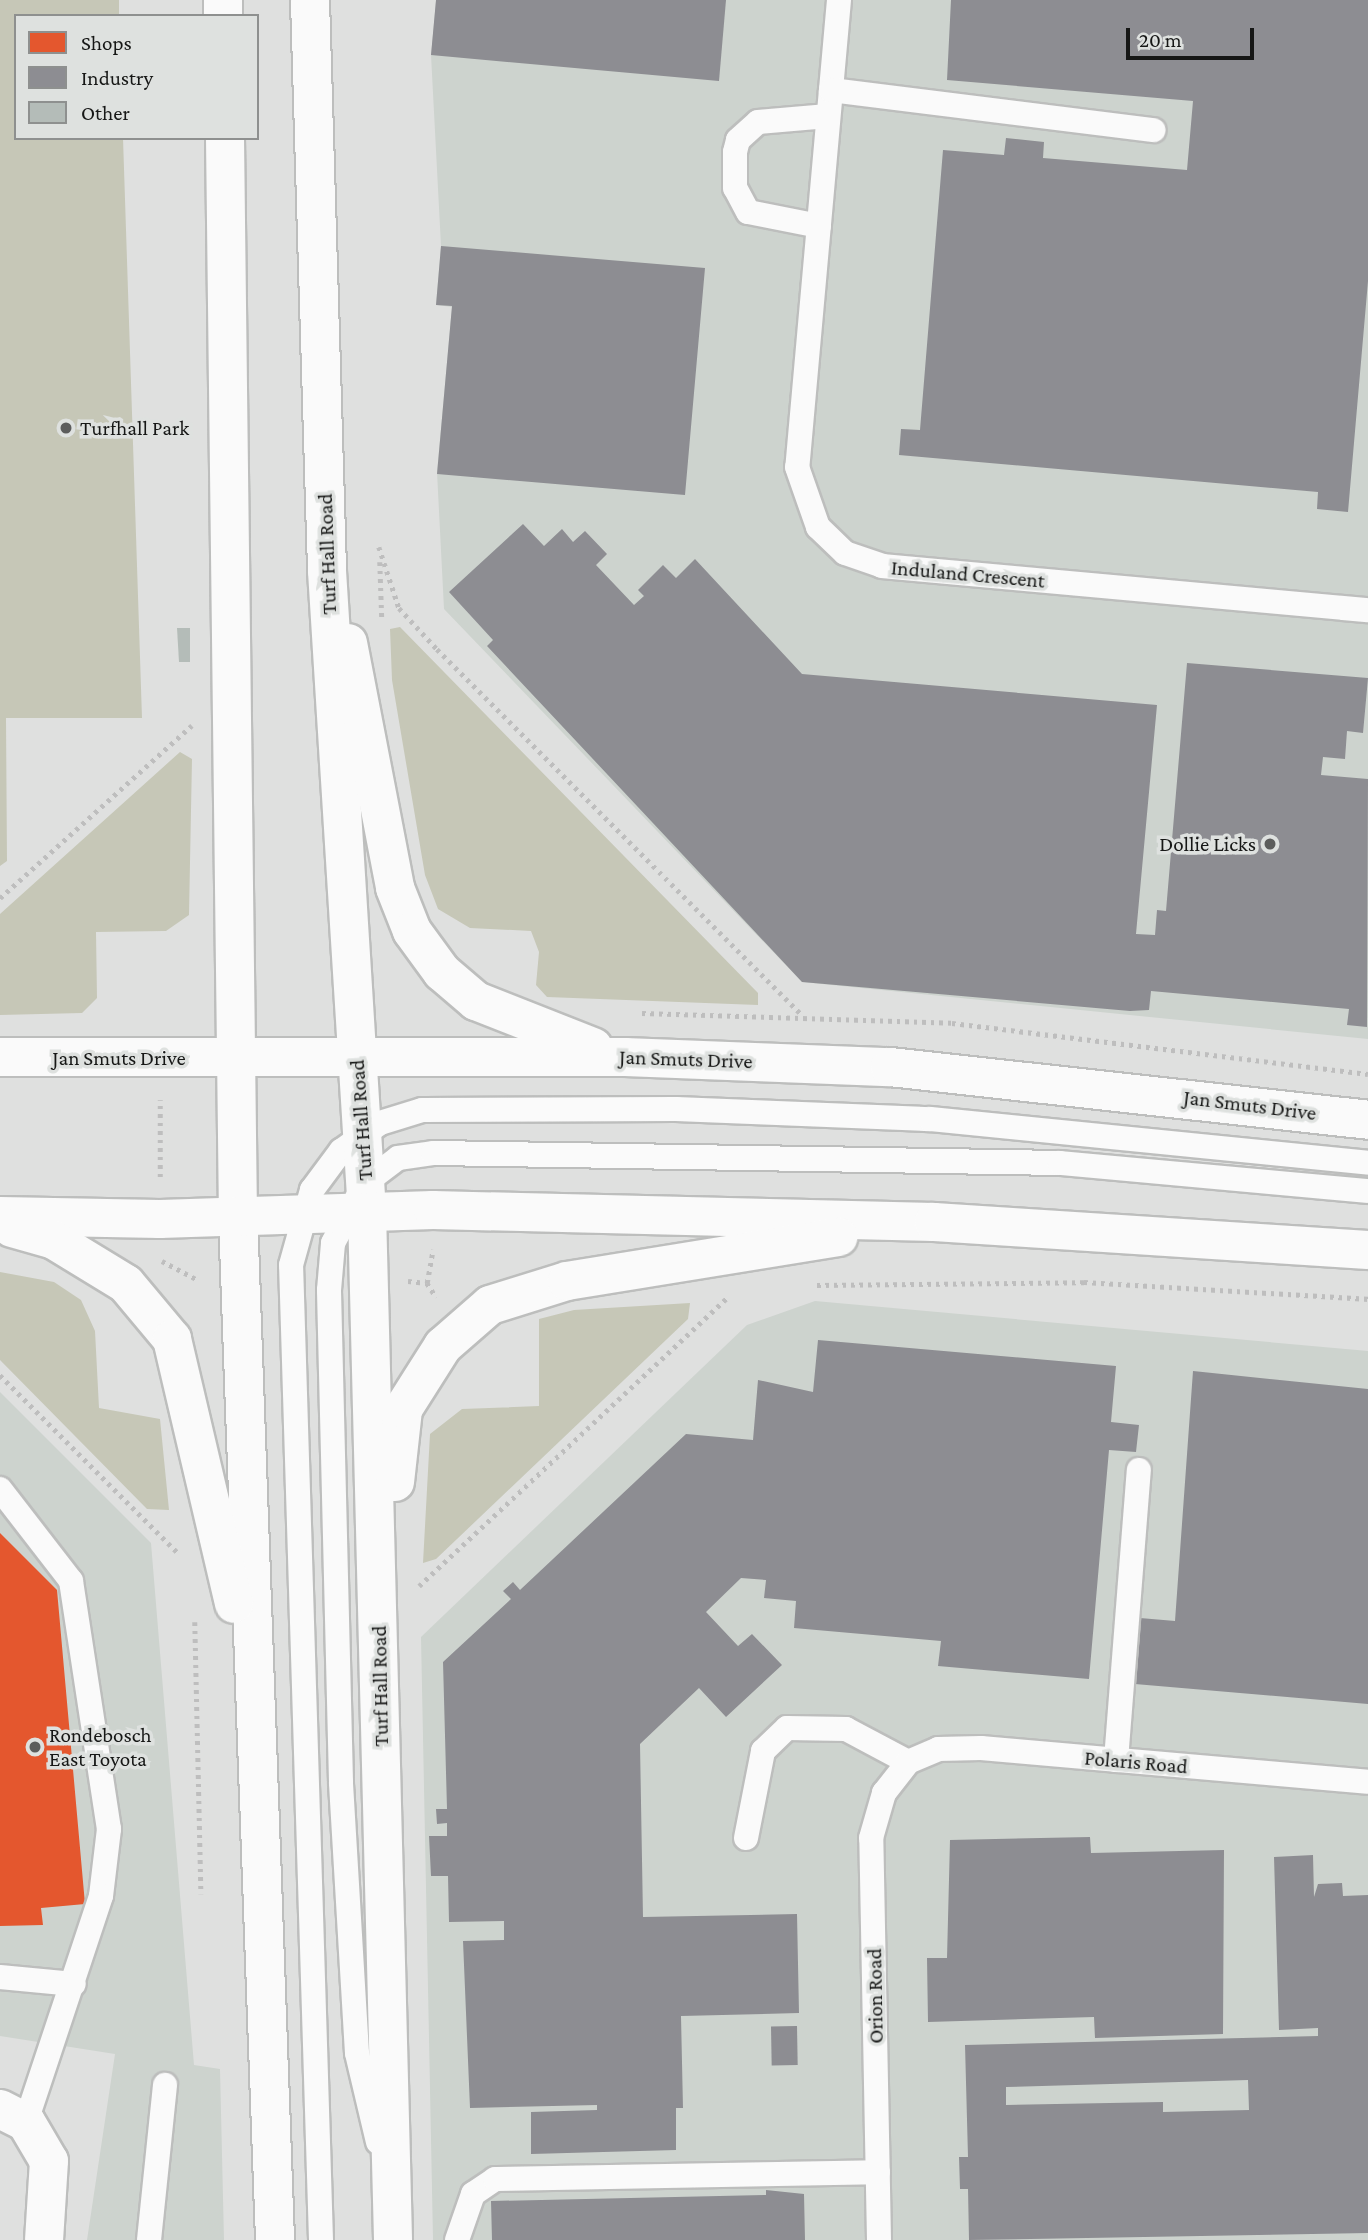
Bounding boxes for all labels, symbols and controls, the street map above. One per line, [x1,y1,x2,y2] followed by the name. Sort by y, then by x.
[14,14,259,140] legend
[1130,14,1258,58] scale bar
[1139,28,1182,52] text: 20 m
[81,31,132,55] text: Shops
[81,66,153,90] text: Industry
[81,101,130,125] text: Other
[80,415,189,441] place label: Turfhall Park
[58,420,74,436] marker: Turfhall Park
[312,493,342,615] street label: Turf Hall Road
[890,555,1046,593] street label: Induland Crescent
[1159,831,1256,857] place label: Dollie Licks
[1262,836,1278,852] marker: Dollie Licks
[619,1044,753,1074] street label: Jan Smuts Drive
[52,1045,186,1071] street label: Jan Smuts Drive
[344,1059,378,1181] street label: Turf Hall Road
[1182,1084,1318,1126] street label: Jan Smuts Drive
[366,1625,394,1747] street label: Turf Hall Road
[49,1722,152,1772] place label: Rondebosch East Toyota
[27,1739,43,1755] marker: Rondebosch East Toyota
[1083,1745,1189,1779] street label: Polaris Road
[862,1948,888,2044] street label: Orion Road

